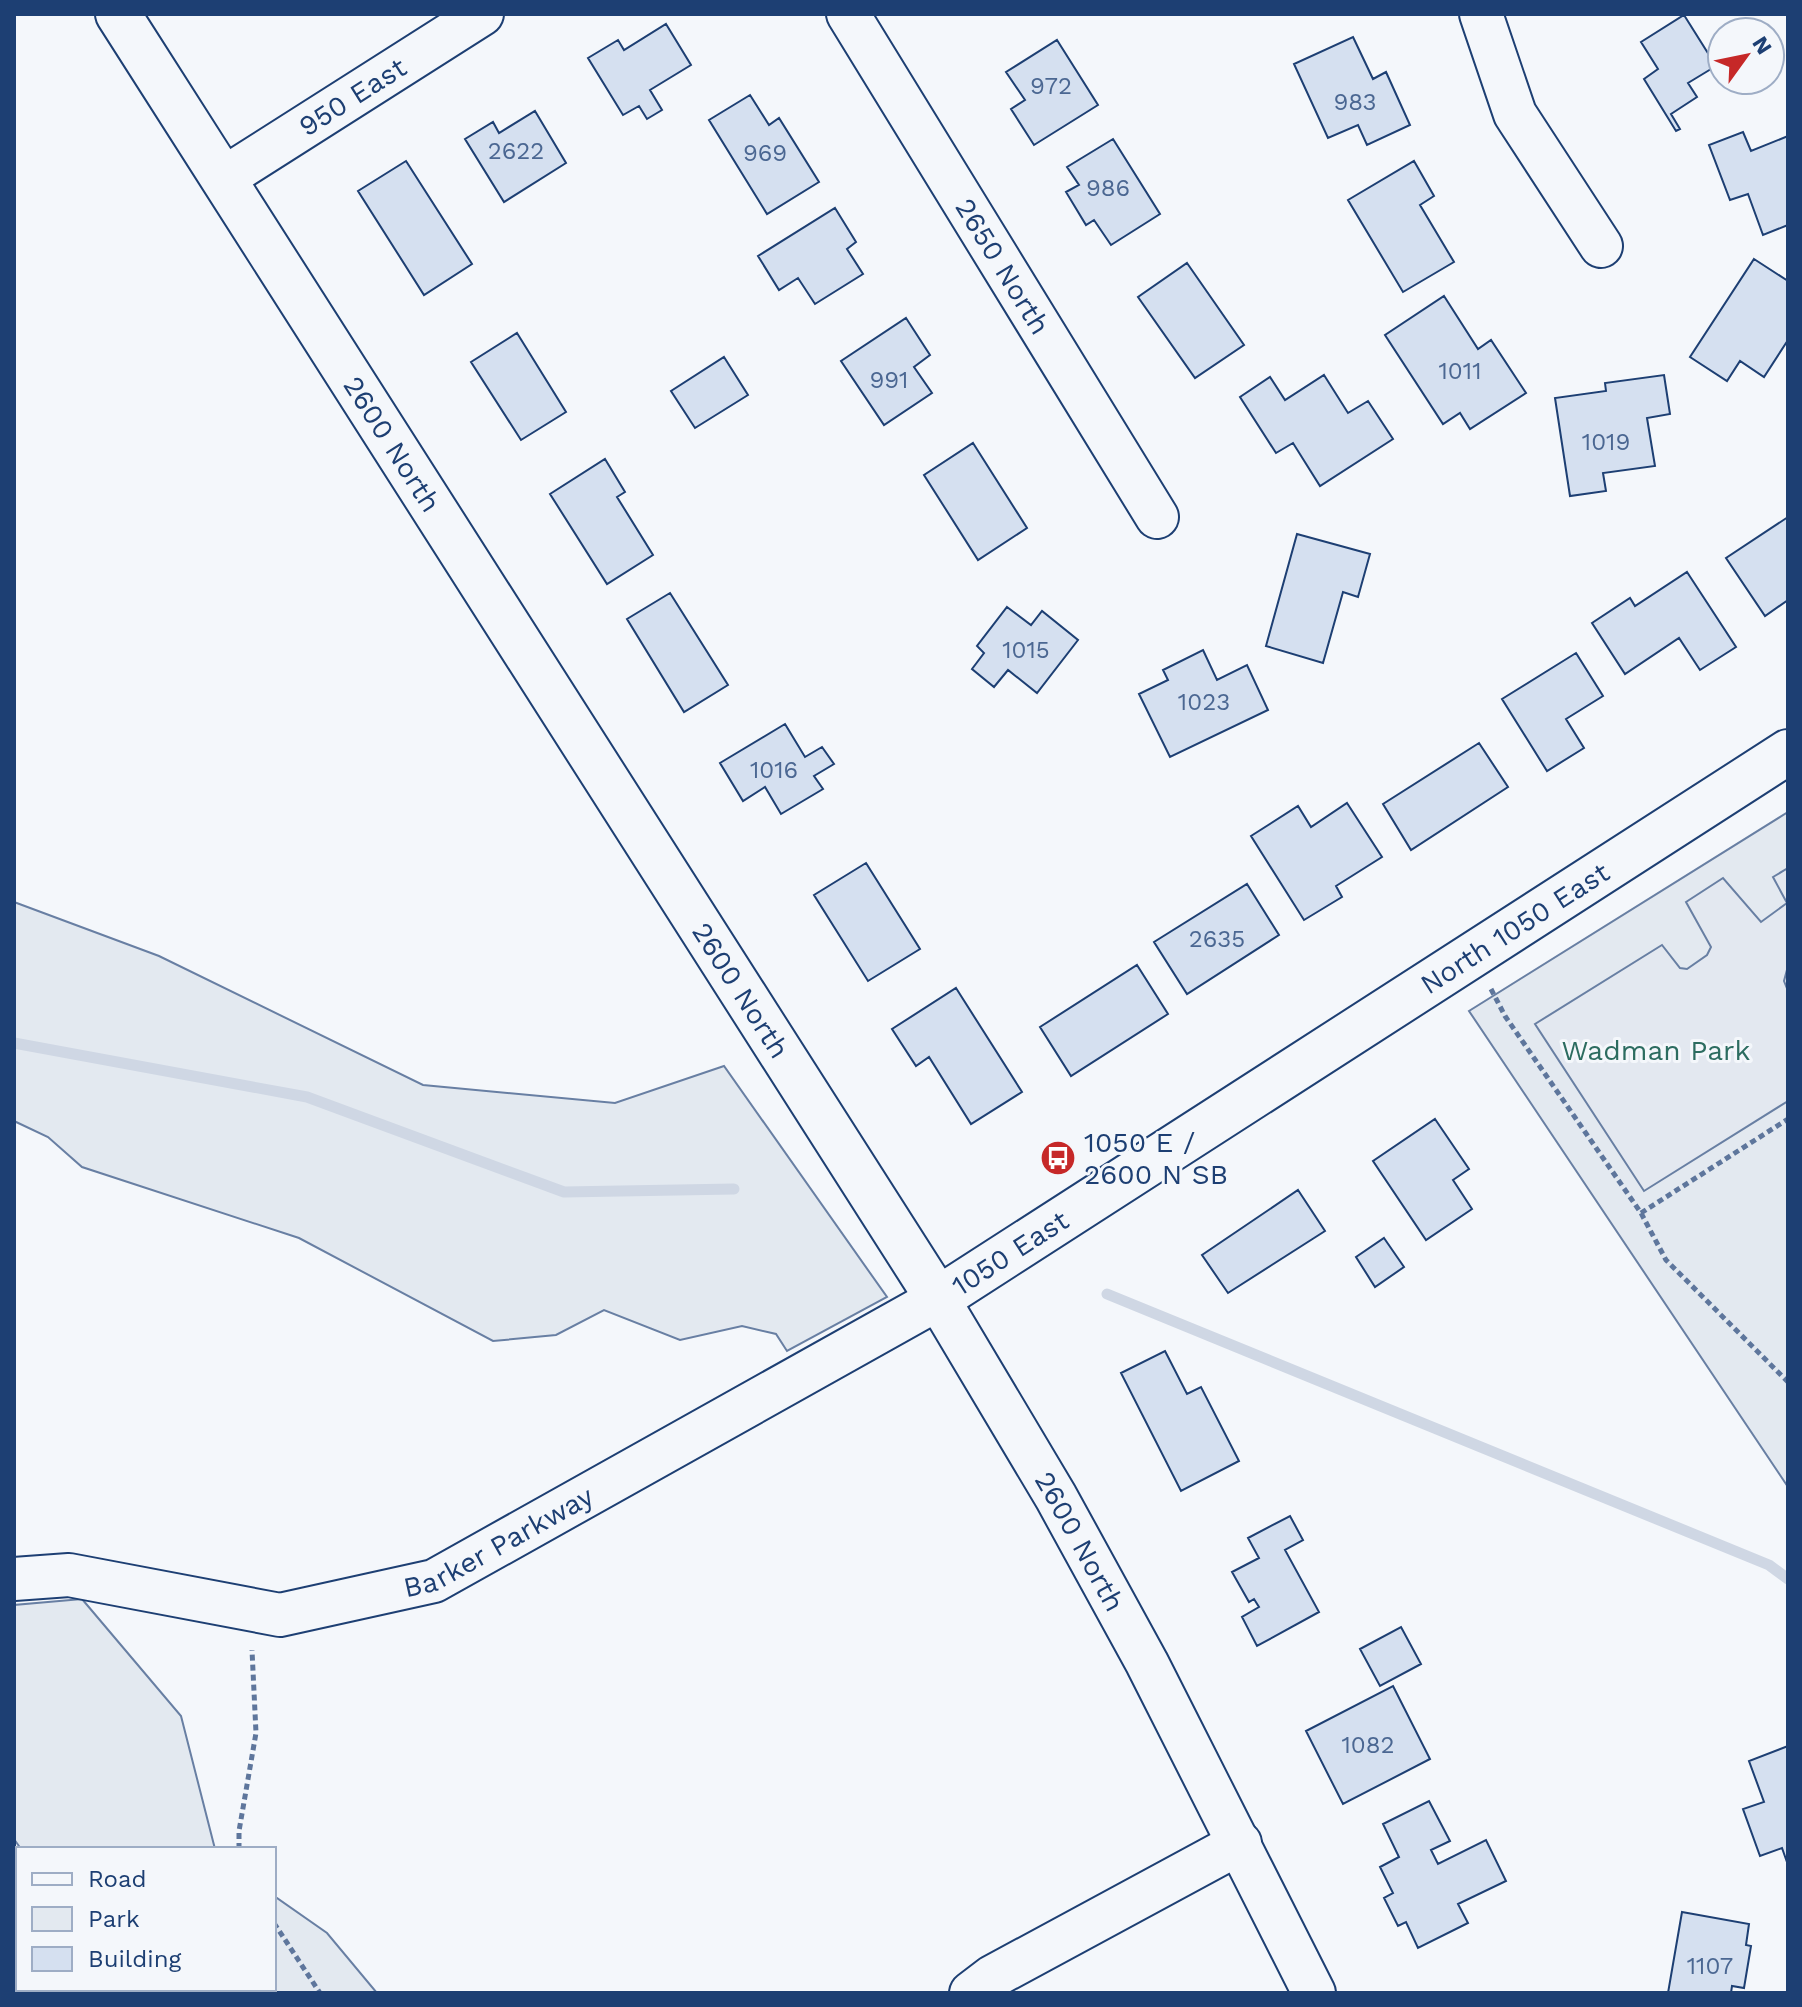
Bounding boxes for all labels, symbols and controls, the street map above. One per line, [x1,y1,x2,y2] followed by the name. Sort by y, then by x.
[1706,16,1786,96] north arrow
[1747,32,1777,59] text: N
[292,50,412,143] street label: 950 East
[1030,72,1072,100] house number: 972
[1333,88,1377,116] house number: 983
[488,137,544,165] house number: 2622
[743,139,787,167] house number: 969
[1086,174,1130,202] house number: 986
[949,192,1057,340] street label: 2650 North
[1438,357,1482,385] house number: 1011
[870,366,908,394] house number: 991
[337,370,448,518] street label: 2600 North
[1582,428,1630,456] house number: 1019
[1002,636,1050,664] house number: 1015
[1178,688,1230,716] house number: 1023
[750,756,798,784] house number: 1016
[1414,855,1615,1001] street label: North 1050 East
[685,916,796,1064] street label: 2600 North
[1189,925,1245,953] house number: 2635
[1562,1034,1751,1067] park label: Wadman Park
[1084,1126,1228,1191] place label: 1050 E / 2600 N SB
[1039,1139,1077,1177] bus stop icon: 1050 E / 2600 N SB
[946,1203,1075,1302] street label: 1050 East
[1028,1465,1132,1617] street label: 2600 North
[400,1479,599,1604] street label: Barker Parkway
[1341,1731,1395,1759] house number: 1082
[16,1847,276,1991] legend
[88,1865,147,1893] text: Road
[88,1905,140,1933] text: Park
[88,1945,181,1973] text: Building
[1687,1952,1733,1980] house number: 1107

